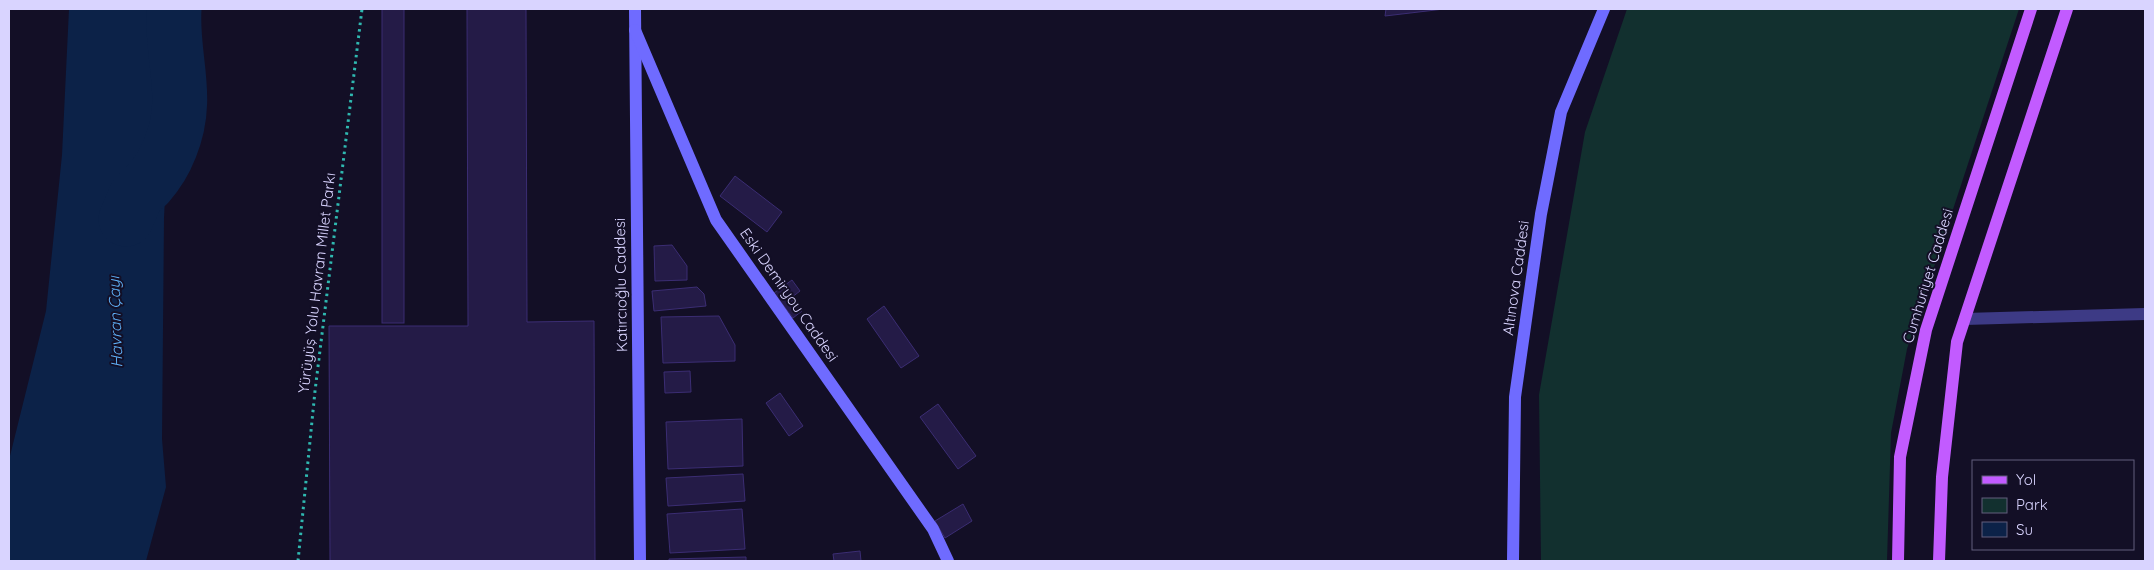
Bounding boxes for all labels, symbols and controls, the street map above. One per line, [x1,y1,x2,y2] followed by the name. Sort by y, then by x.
[294,172,339,394] street label: Yürüyüş Yolu Havran Millet Parkı
[1898,206,1957,346] street label: Cumhuriyet Caddesi
[610,218,631,352] street label: Katırcıoğlu Caddesi
[1498,219,1533,337] street label: Altınova Caddesi
[736,224,843,365] street label: Eski Demiryou Caddesi
[103,274,127,368] water label: Havran Çayı
[1972,460,2134,550] legend
[2016,470,2036,489] text: Yol
[2016,495,2048,514] text: Park
[2016,520,2033,539] text: Su

